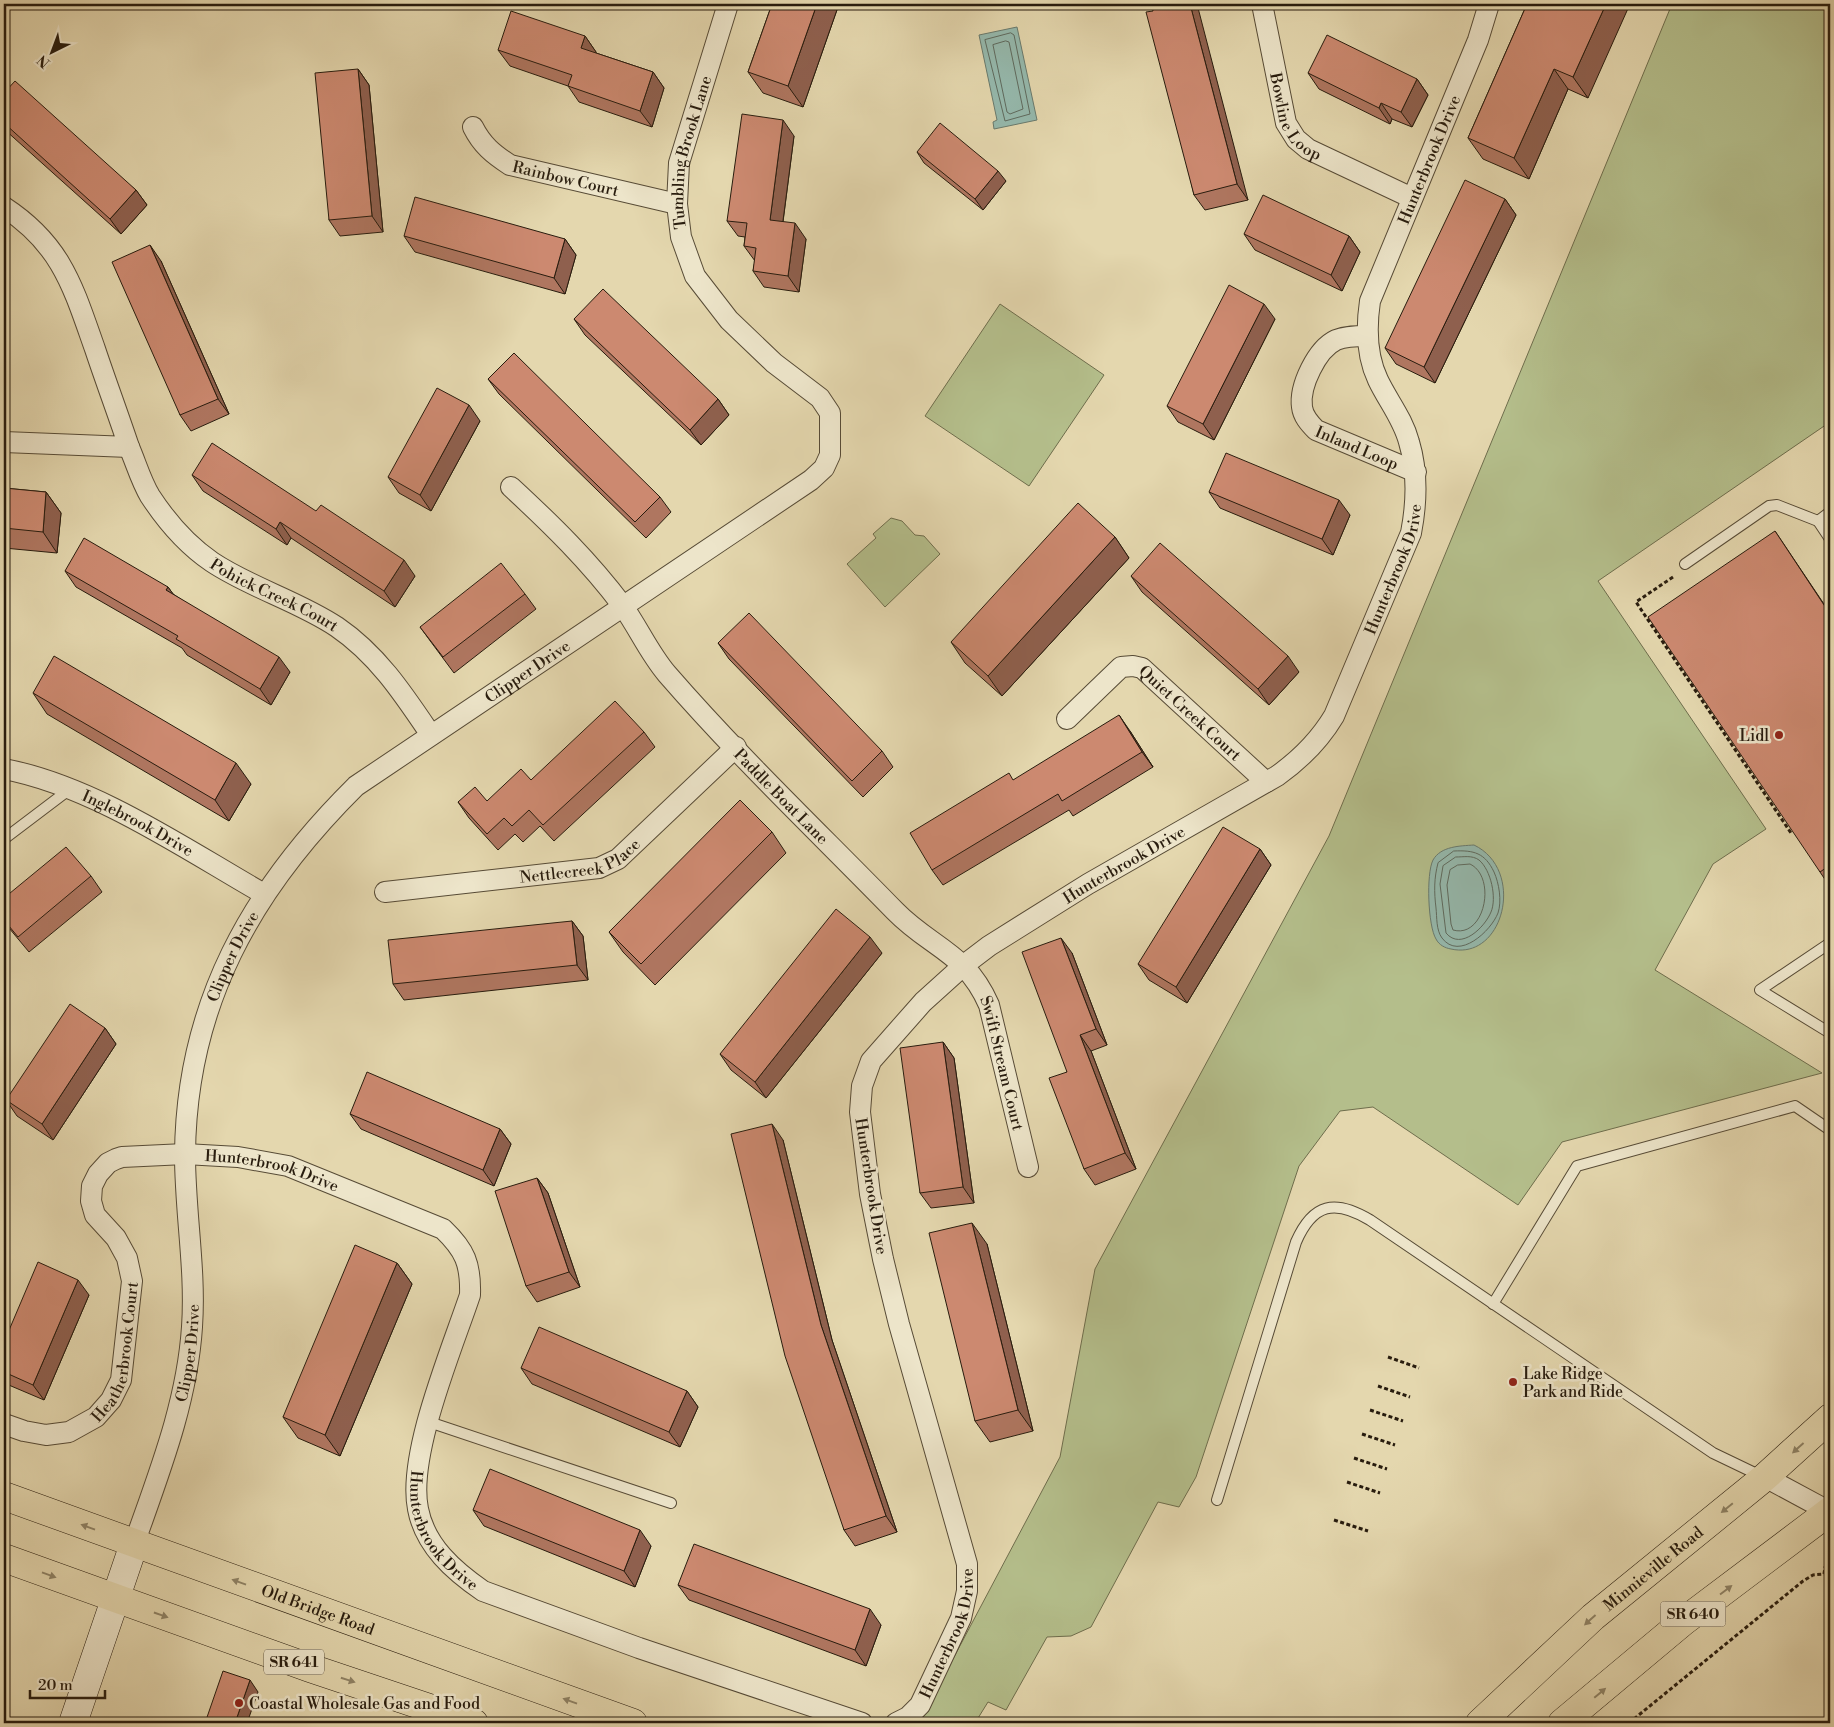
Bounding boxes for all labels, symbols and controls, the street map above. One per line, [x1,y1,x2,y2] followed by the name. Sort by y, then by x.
[28,28,78,78] north arrow
[34,51,54,71] text: N
[1265,70,1325,165] street label: Bowline Loop
[668,73,716,230] street label: Tumbling Brook Lane
[1394,92,1465,228] street label: Hunterbrook Drive
[510,157,621,201] street label: Rainbow Court
[1312,422,1401,475] street label: Inland Loop
[1360,503,1426,638] street label: Hunterbrook Drive
[206,554,342,636] street label: Pohick Creek Court
[481,636,574,708] street label: Clipper Drive
[1134,661,1245,765] street label: Quiet Creek Court
[1739,726,1769,746] place label: Lidl
[1773,729,1785,741] marker: Lidl
[729,745,832,849] street label: Paddle Boat Lane
[79,786,197,861] street label: Inglebrook Drive
[1059,822,1189,908] street label: Hunterbrook Drive
[519,835,645,888] street label: Nettlecreek Place
[203,908,263,1005] street label: Clipper Drive
[975,993,1028,1133] street label: Swift Stream Court
[850,1116,892,1256] street label: Hunterbrook Drive
[204,1146,342,1197] street label: Hunterbrook Drive
[87,1280,143,1427] street label: Heatherbrook Court
[171,1304,204,1404] street label: Clipper Drive
[1523,1364,1623,1402] place label: Lake Ridge Park and Ride
[1507,1376,1519,1388] marker: Lake Ridge Park and Ride
[1791,1442,1804,1453] one-way arrow
[405,1470,482,1595] street label: Hunterbrook Drive
[1721,1503,1734,1514] one-way arrow
[81,1523,96,1530] one-way arrow
[1599,1523,1707,1616] street label: Minnieville Road
[915,1568,978,1702] street label: Hunterbrook Drive
[42,1572,57,1579] one-way arrow
[232,1578,247,1585] one-way arrow
[258,1581,377,1640] street label: Old Bridge Road
[1719,1584,1732,1595] one-way arrow
[1660,1602,1726,1626] road number: SR 640
[154,1611,169,1619] one-way arrow
[1584,1614,1596,1626] one-way arrow
[264,1650,324,1674] road number: SR 641
[30,1667,105,1699] scale bar
[38,1676,73,1695] text: 20 m
[340,1676,355,1684] one-way arrow
[1594,1687,1607,1698] one-way arrow
[249,1694,480,1714] place label: Coastal Wholesale Gas and Food
[233,1697,245,1709] marker: Coastal Wholesale Gas and Food
[563,1697,578,1704] one-way arrow

